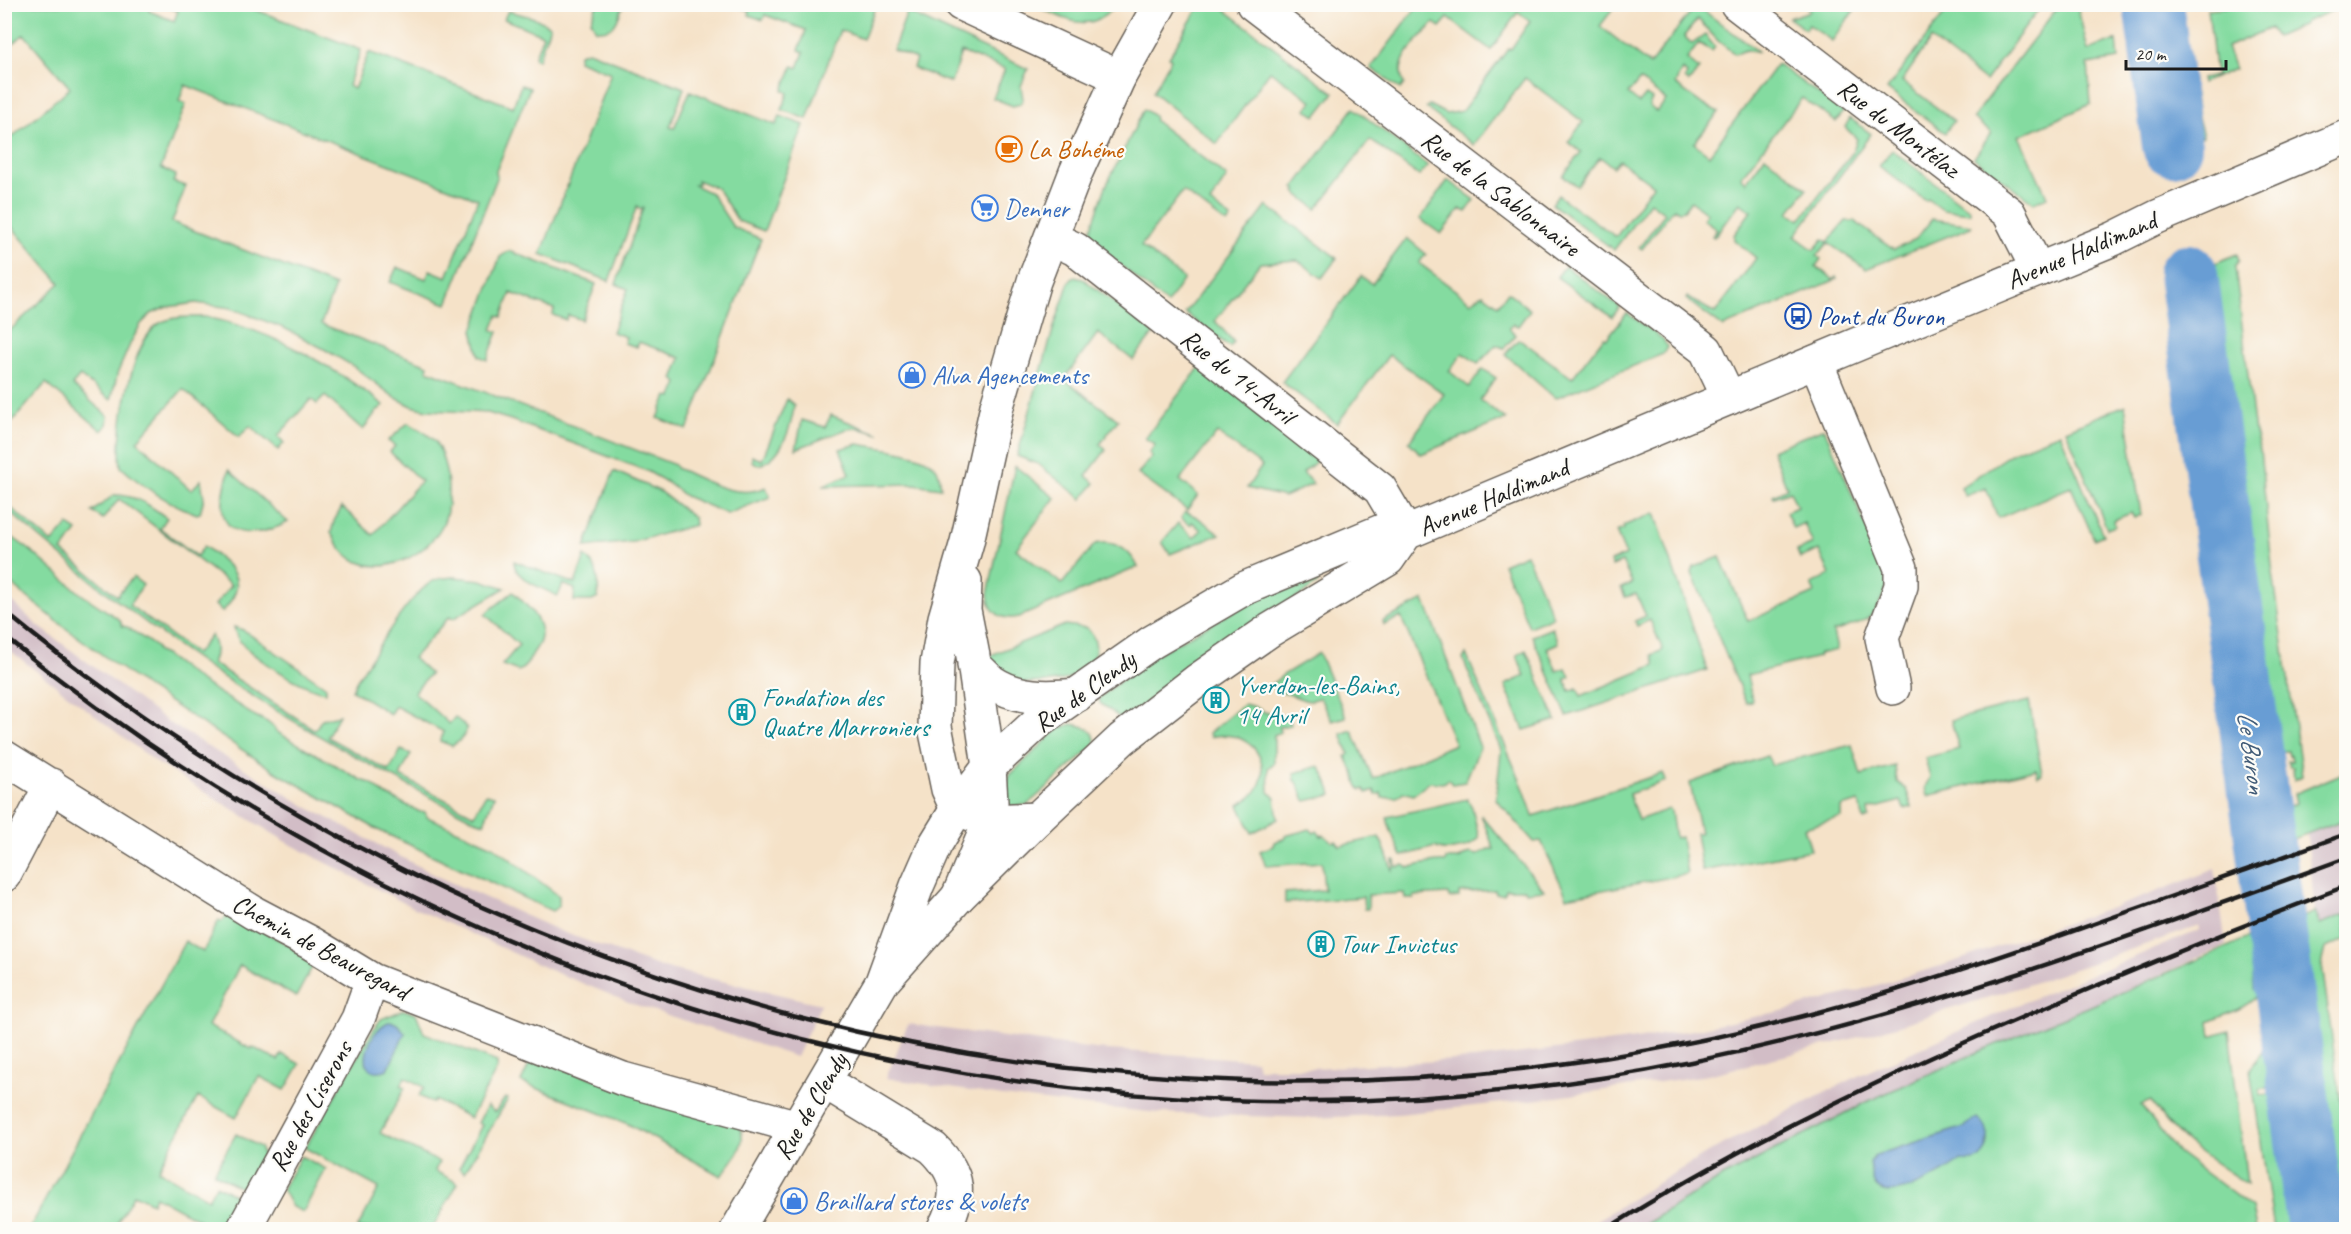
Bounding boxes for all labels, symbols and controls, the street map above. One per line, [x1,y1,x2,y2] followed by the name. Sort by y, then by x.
[2126,33,2226,71] scale bar
[2135,43,2168,65] text: 20 m
[1831,72,1968,187] street label: Rue du Montélaz
[1415,123,1588,265] street label: Rue de la Sablonnaire
[1028,133,1125,166] place label: La Bohéme
[994,134,1024,164] cafe icon: La Bohéme
[1004,192,1072,225] place label: Denner
[970,193,1000,223] supermarket icon: Denner
[2001,203,2165,297] street label: Avenue Haldimand
[1818,300,1945,333] place label: Pont du Buron
[1783,301,1813,331] bus stop icon: Pont du Buron
[1174,322,1305,434] street label: Rue du 14-Avril
[932,359,1090,392] place label: Alva Agencements
[897,360,927,390] shop icon: Alva Agencements
[1413,450,1577,544] street label: Avenue Haldimand
[1027,642,1144,740] street label: Rue de Clendy
[1236,669,1400,732] place label: Yverdon-les-Bains, 14 Avril
[762,681,931,744] place label: Fondation des Quatre Marroniers
[1201,685,1231,715] building icon: Yverdon-les-Bains, 14 Avril
[727,697,757,727] building icon: Fondation des Quatre Marroniers
[2229,709,2275,798] water label: Le Buron
[227,887,418,1010] street label: Chemin de Beauregard
[1340,928,1458,961] place label: Tour Invictus
[1306,929,1336,959] building icon: Tour Invictus
[261,1033,361,1177] street label: Rue des Liserons
[766,1045,856,1166] street label: Rue de Clendy
[814,1185,1029,1218] place label: Braillard stores & volets
[779,1186,809,1216] shop icon: Braillard stores & volets

